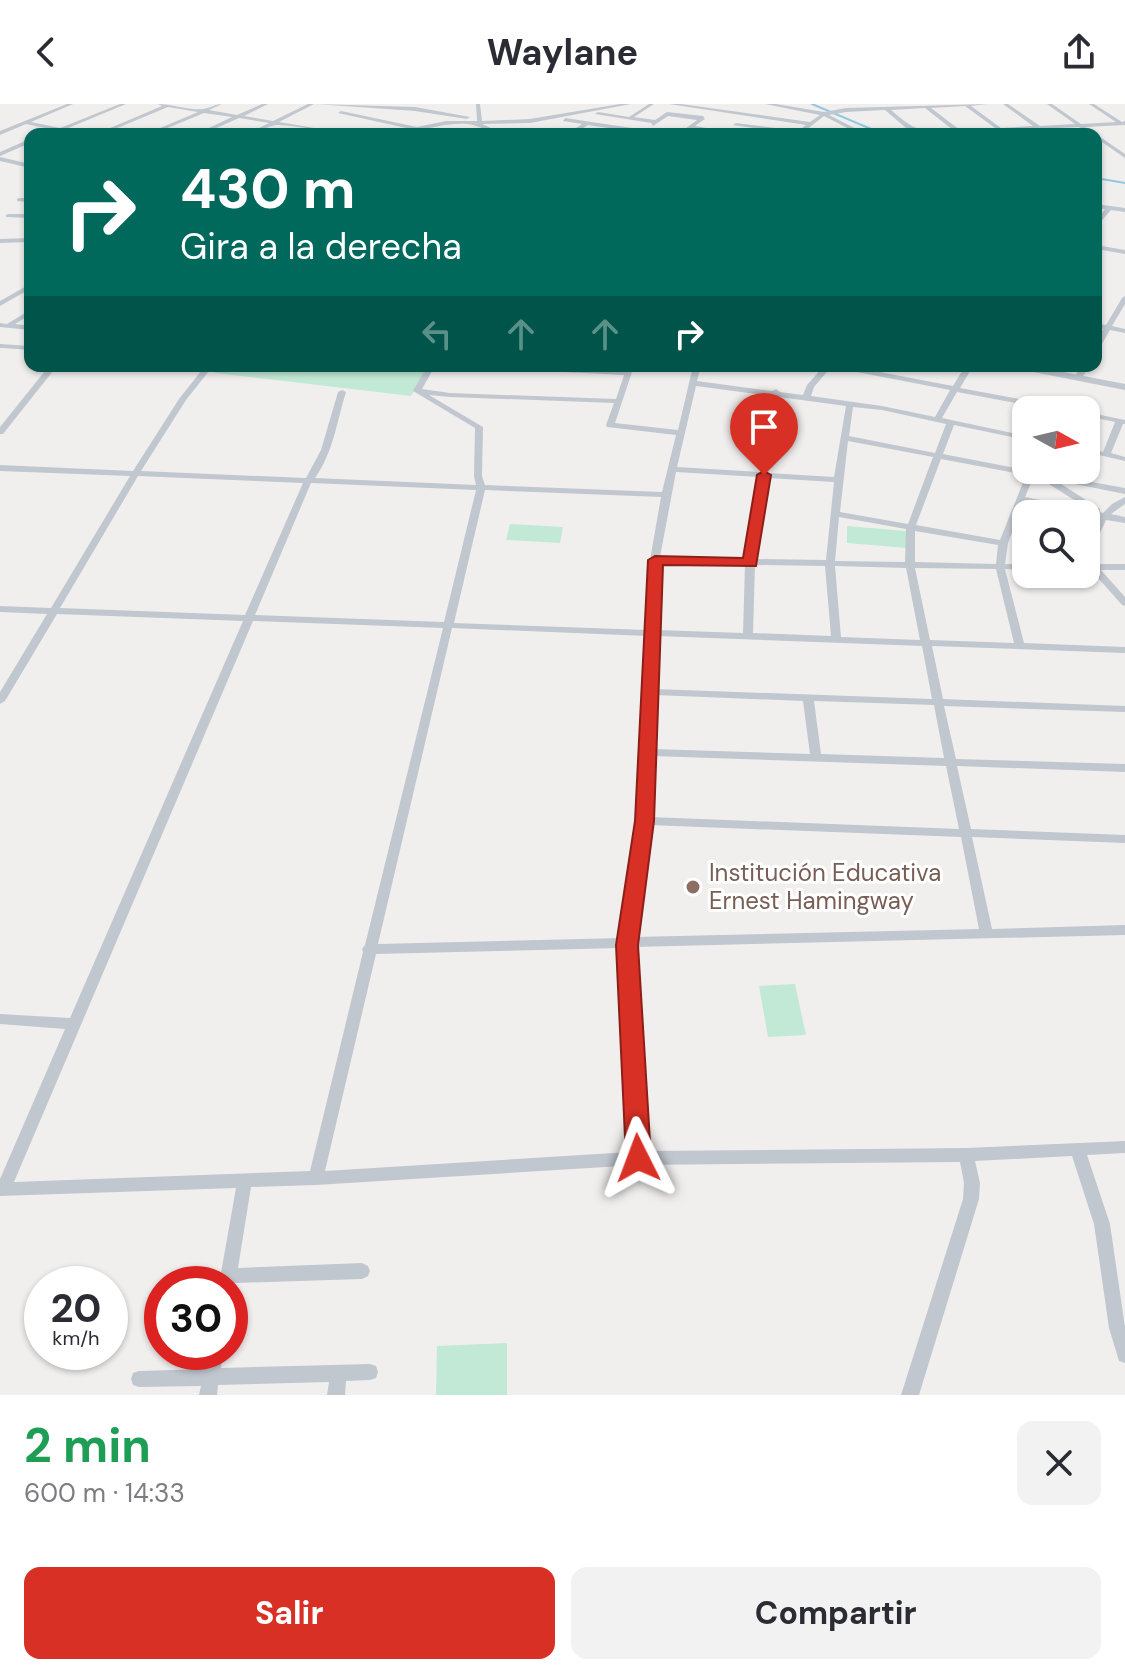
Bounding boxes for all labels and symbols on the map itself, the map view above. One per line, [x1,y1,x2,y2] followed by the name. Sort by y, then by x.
[730,393,798,475] pin
[1012,396,1100,484] north arrow
[709,857,941,916] place label: Institución Educativa Ernest Hamingway
[684,878,702,896] marker: Institución Educativa Ernest Hamingway
[596,1116,680,1200] position arrow
[144,1266,248,1370] speed limit sign: 30

